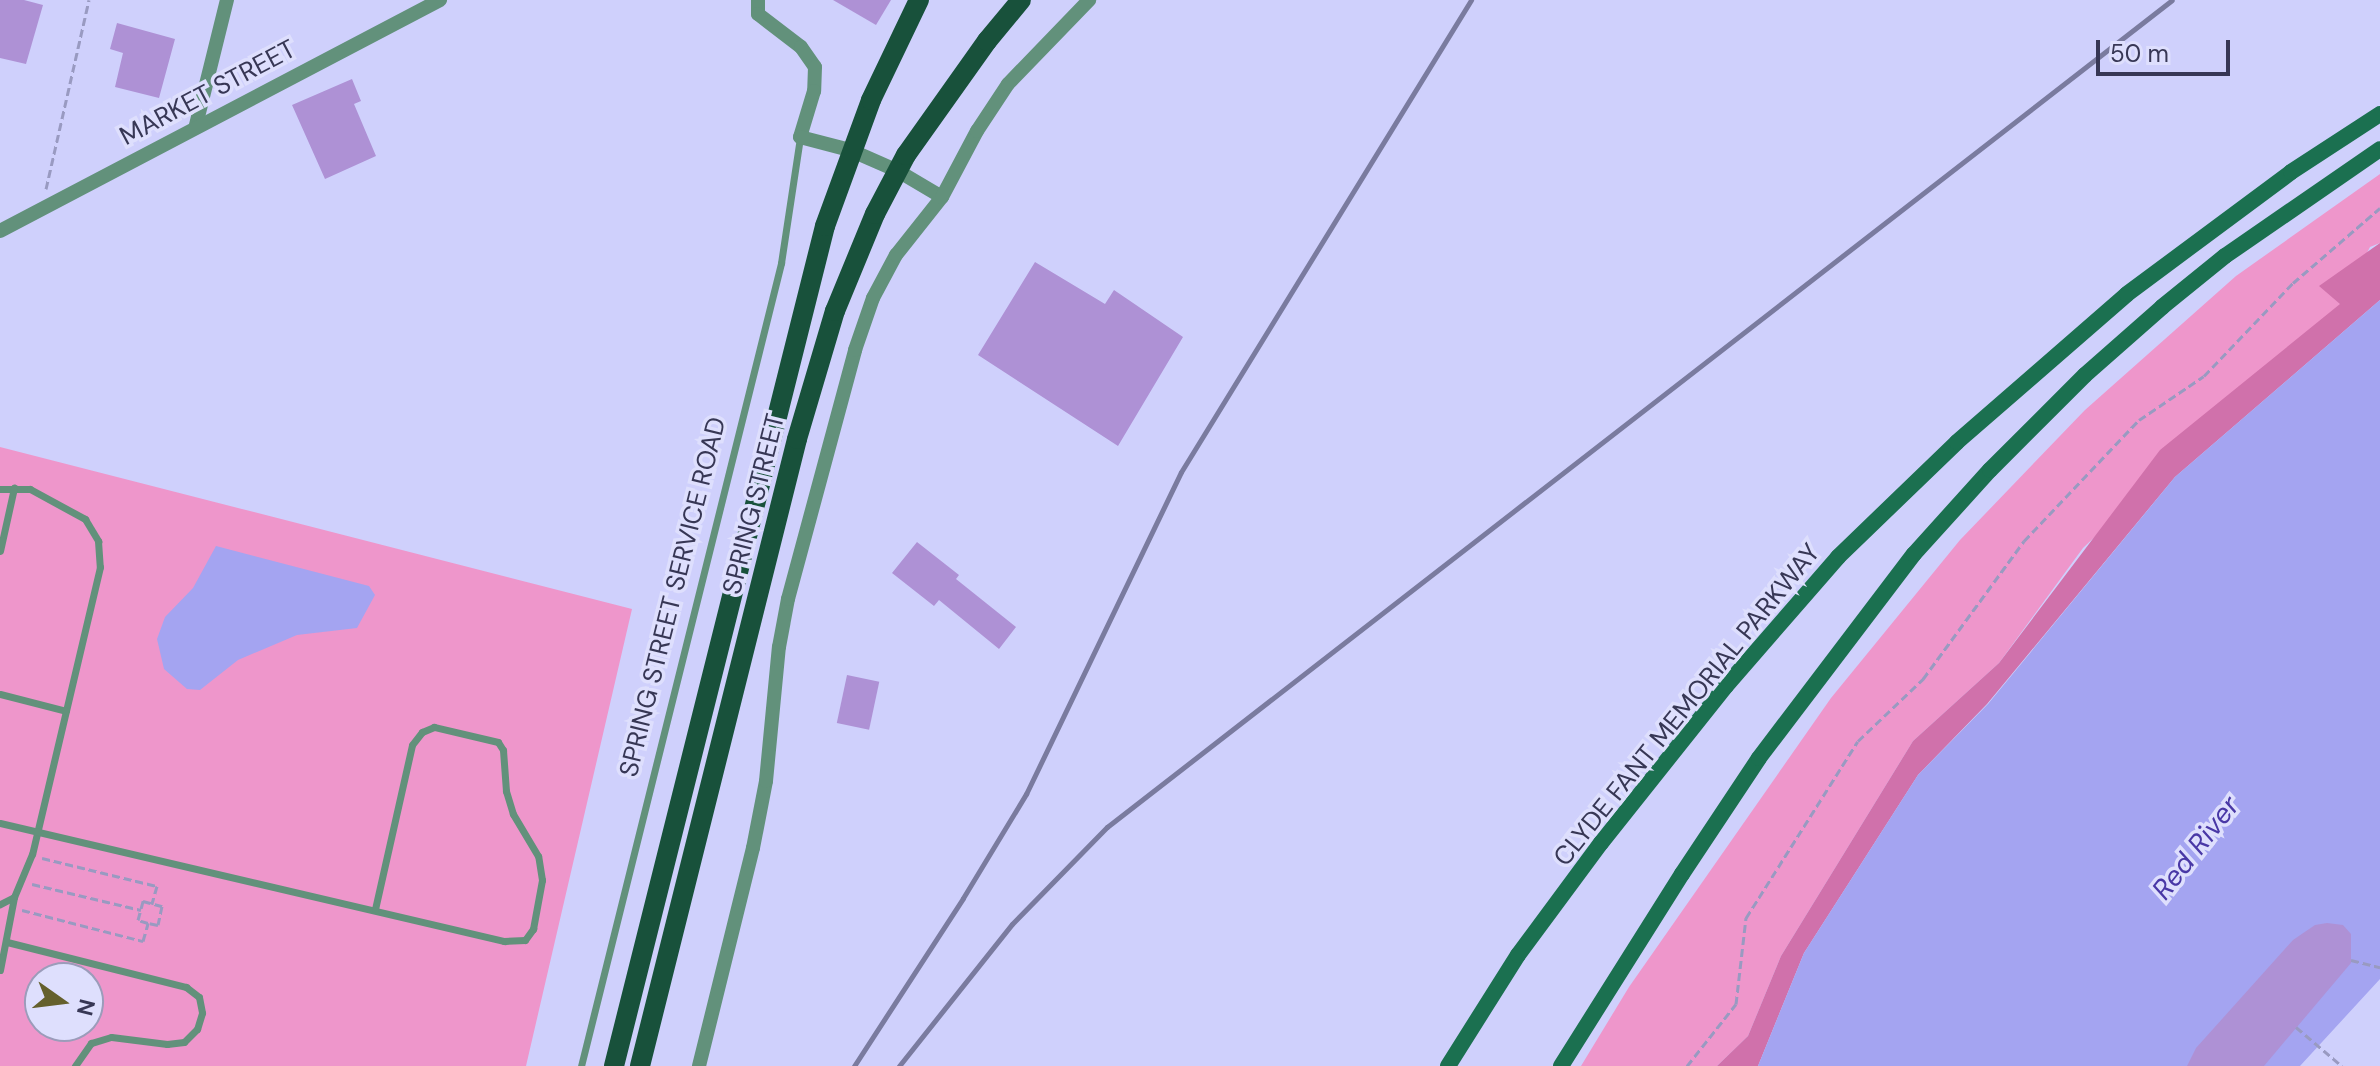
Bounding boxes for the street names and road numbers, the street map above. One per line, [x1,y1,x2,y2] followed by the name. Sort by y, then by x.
[115,34,301,152] street label: MARKET STREET
[716,411,792,597] street label: SPRING STREET
[613,414,733,780] street label: SPRING STREET SERVICE ROAD
[1547,538,1827,872] street label: CLYDE FANT MEMORIAL PARKWAY

